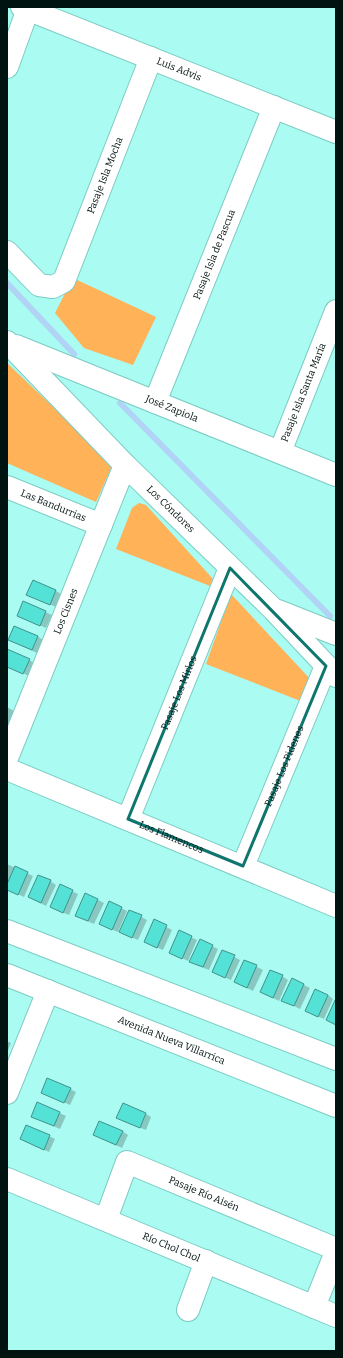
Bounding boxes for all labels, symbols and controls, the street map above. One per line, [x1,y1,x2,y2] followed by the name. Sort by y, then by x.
[155,55,203,84] street label: Luis Advis
[85,135,126,215] street label: Pasaje Isla Mocha
[191,207,238,301] street label: Pasaje Isla de Pascua
[279,341,329,444] street label: Pasaje Isla Santa María
[143,392,200,425] street label: José Zapiola
[144,483,197,536] street label: Los Cóndores
[19,487,88,524] street label: Las Bandurrias
[51,587,81,636] street label: Los Cisnes
[159,654,200,732] street label: Pasaje Los Mirlos
[262,724,307,808] street label: Pasaje Los Pidenes
[137,819,205,856] street label: Los Flamencos
[116,1014,227,1067] street label: Avenida Nueva Villarrica
[167,1174,242,1214] street label: Pasaje Río Aisén
[141,1230,202,1265] street label: Río Chol Chol

